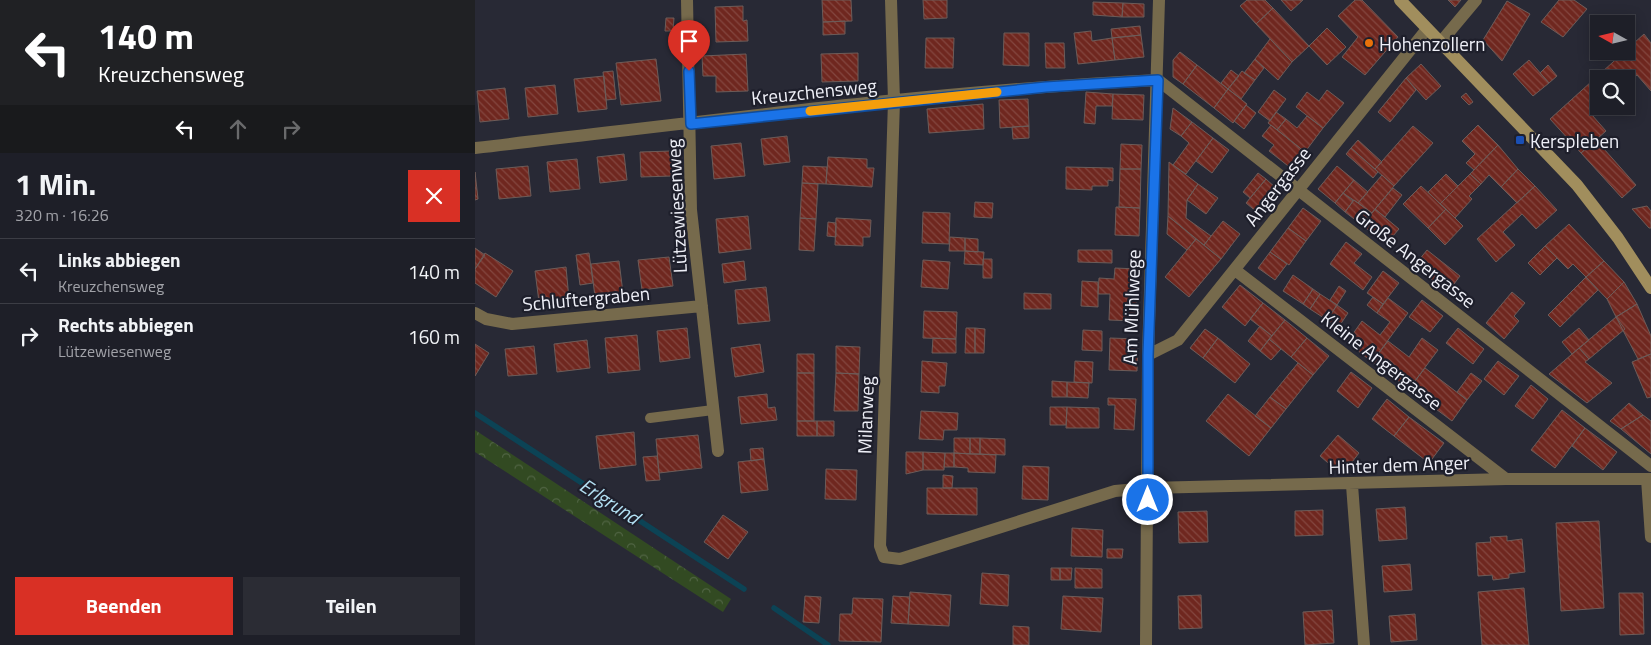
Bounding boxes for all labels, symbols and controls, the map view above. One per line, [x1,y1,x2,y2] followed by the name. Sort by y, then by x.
[98,9,194,63] text: 140 m
[1590,15,1635,60] north arrow
[1590,15,1635,115] map controls
[15,20,80,85] icon: left
[668,20,710,71] pin
[675,27,703,55] icon: arrive
[1379,29,1486,58] place label: Hohenzollern
[1363,37,1375,49] marker: Hohenzollern
[98,57,244,91] text: Kreuzchensweg
[750,70,878,112] street label: Kreuzchensweg
[1590,70,1635,115] button: search
[171,115,199,143] icon: left
[224,115,252,143] icon: ahead
[277,115,305,143] icon: right
[1530,126,1619,155] place label: Kerspleben
[1514,134,1526,146] marker: Kerspleben
[658,138,694,274] street label: Lützewiesenweg
[1237,140,1317,232] street label: Angergasse
[15,161,96,207] text: 1 Min.
[408,170,460,222] button: close
[1349,201,1483,315] street label: Große Angergasse
[15,203,109,227] text: 320 m · 16:26
[58,245,181,274] text: Links abbiegen
[1114,249,1148,365] street label: Am Mühlwege
[15,257,43,285] icon: left
[408,257,460,286] text: 140 m
[58,274,164,298] text: Kreuzchensweg
[521,278,651,318] street label: Schluftergraben
[1315,303,1449,417] street label: Kleine Angergasse
[58,310,194,339] text: Rechts abbiegen
[15,322,43,350] icon: right
[408,322,460,351] text: 160 m
[58,339,171,363] text: Lützewiesenweg
[849,375,881,454] street label: Milanweg
[1328,447,1471,481] street label: Hinter dem Anger
[574,470,648,533] water label: Erlgrund
[1121,473,1173,525] position arrow
[15,577,233,635] button: Beenden
[243,577,460,635] button: Teilen

